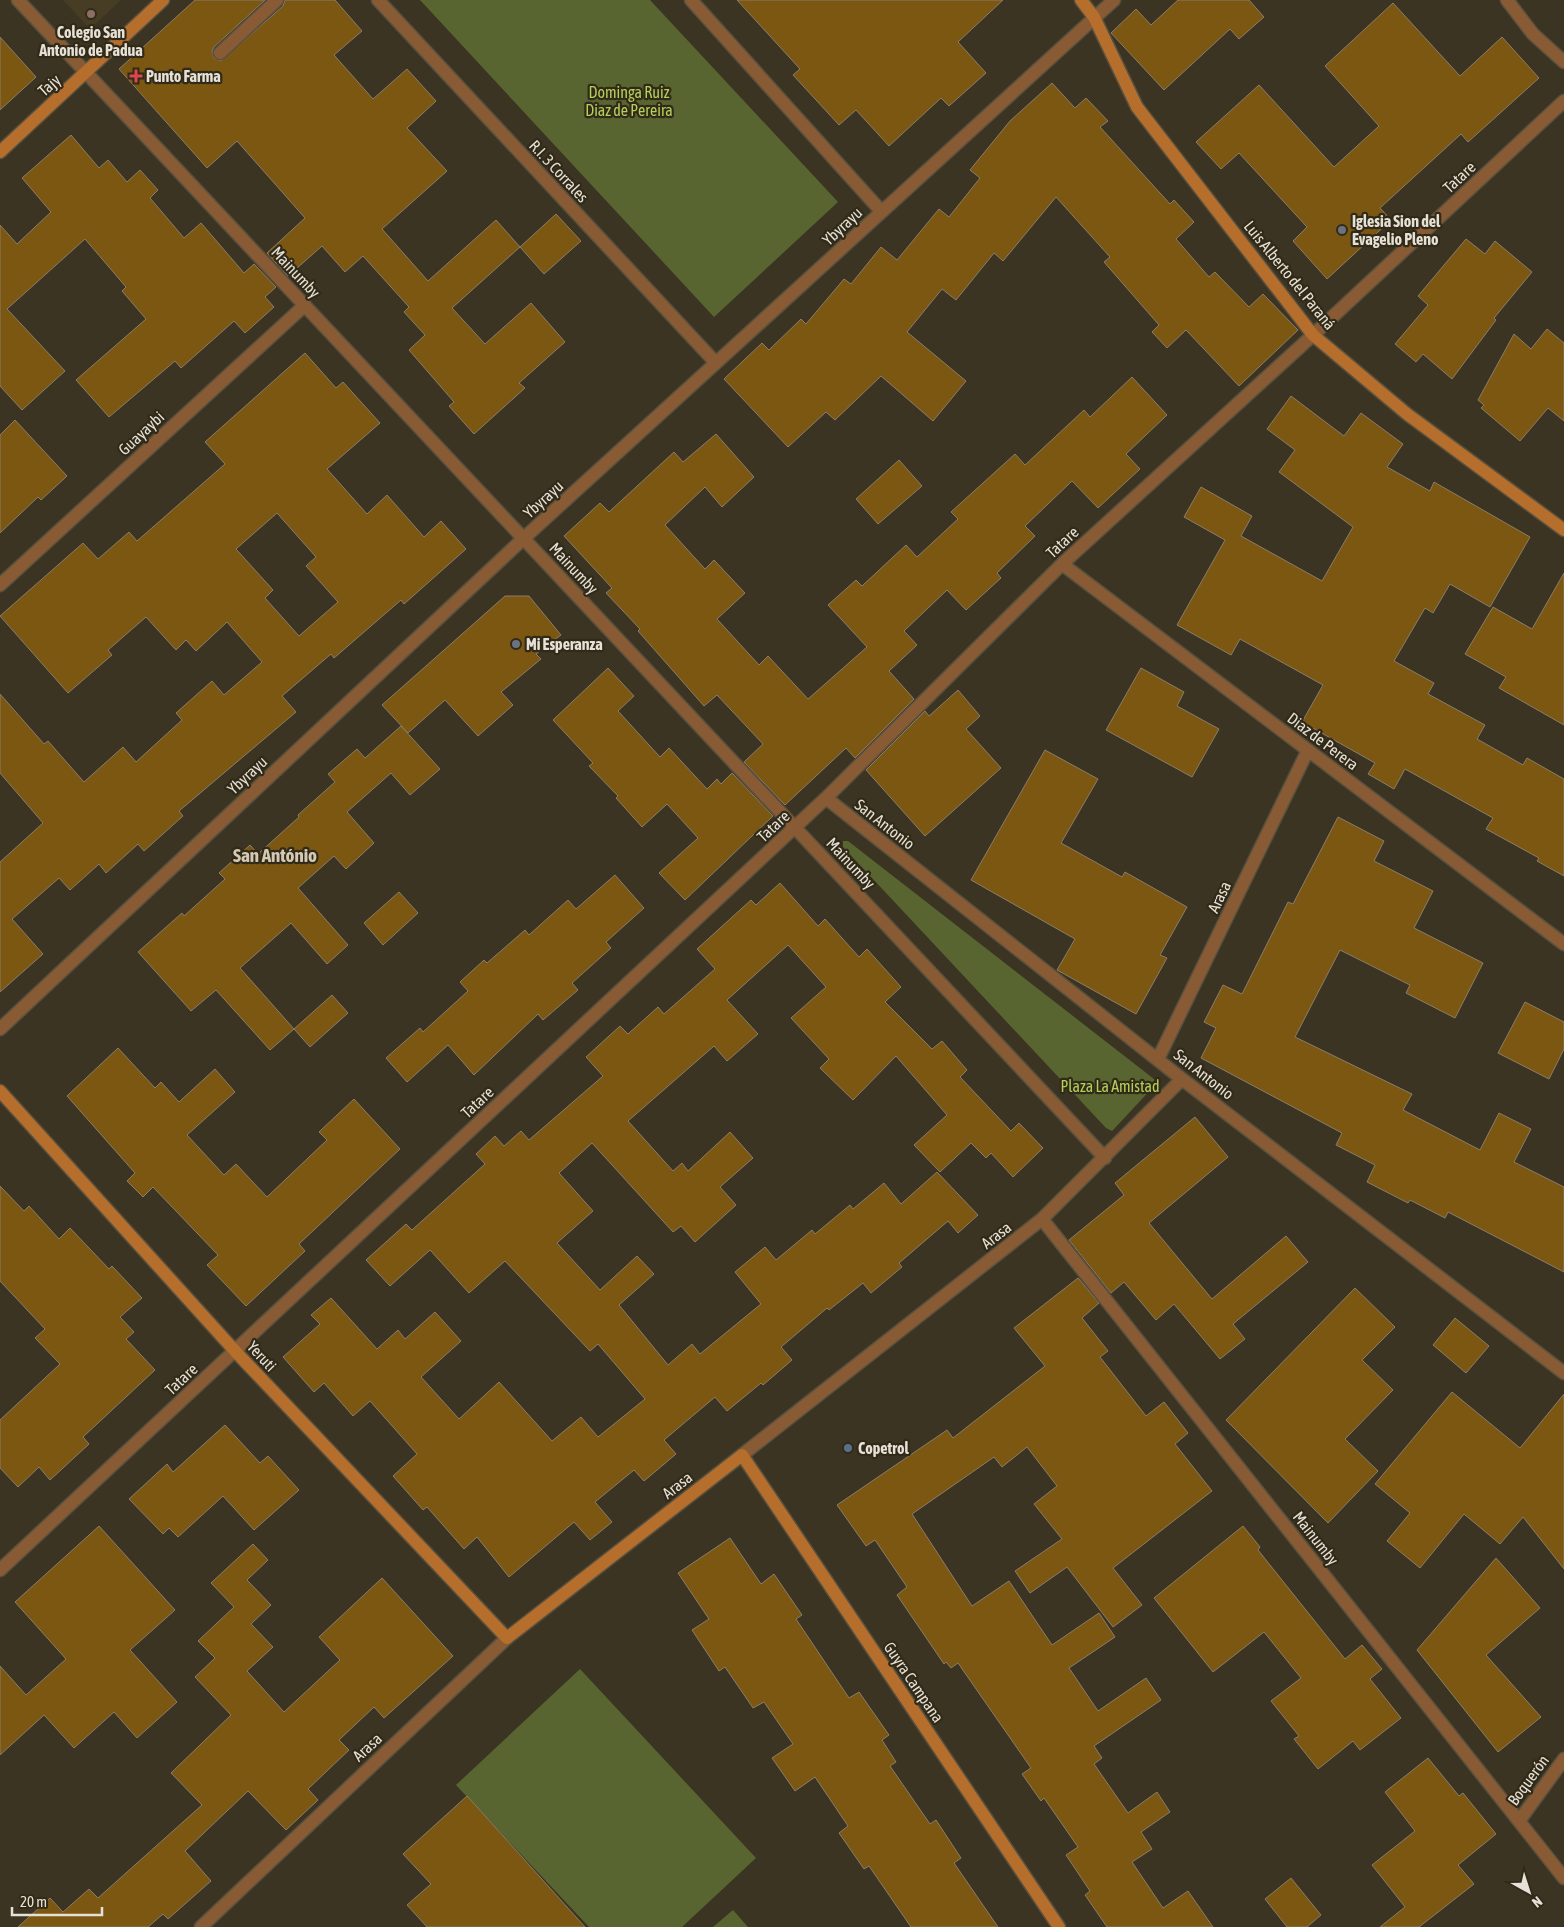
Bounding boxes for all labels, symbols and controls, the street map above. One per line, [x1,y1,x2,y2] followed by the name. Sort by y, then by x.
[85,8,97,20] marker: Colegio San Antonio de Padua
[38,23,143,59] place label: Colegio San Antonio de Padua
[146,67,221,85] place label: Punto Farma
[34,70,65,100] street label: Tajy
[130,70,142,82] marker: Punto Farma
[585,83,673,119] park label: Dominga Ruiz Diaz de Pereira
[526,136,592,206] street label: R.I. 3 Corrales
[1439,158,1479,196] street label: Tatare
[819,203,866,249] street label: Ybyrayu
[1352,212,1441,248] place label: Iglesia Sion del Evagelio Pleno
[1241,217,1339,333] street label: Luis Alberto del Paraná
[1336,224,1348,236] marker: Iglesia Sion del Evagelio Pleno
[267,243,324,302] street label: Mainumby
[115,408,168,459] street label: Guayaybi
[519,476,567,522] street label: Ybyrayu
[1042,523,1082,561] street label: Tatare
[545,539,602,598] street label: Mainumby
[526,635,603,653] place label: Mi Esperanza
[510,638,522,650] marker: Mi Esperanza
[1284,709,1362,773] street label: Diaz de Perera
[224,752,271,798] street label: Ybyrayu
[852,795,918,853] street label: San Antonio
[753,807,793,845] street label: Tatare
[822,834,879,893] street label: Mainumby
[233,844,317,866] district label: San António
[1204,878,1234,916] street label: Arasa
[1171,1045,1237,1103] street label: San Antonio
[1060,1077,1160,1095] park label: Plaza La Amistad
[457,1083,497,1121] street label: Tatare
[978,1218,1014,1252] street label: Arasa
[244,1337,280,1375] street label: Yeruti
[161,1360,201,1398] street label: Tatare
[858,1439,909,1457] place label: Copetrol
[842,1442,854,1454] marker: Copetrol
[659,1468,695,1502] street label: Arasa
[1289,1508,1343,1569] street label: Mainumby
[880,1638,948,1726] street label: Guyra Campana
[349,1729,385,1765] street label: Arasa
[1504,1751,1553,1809] street label: Boquerón
[1504,1867,1554,1917] north arrow
[12,1884,102,1916] scale bar
[20,1893,47,1910] text: 20 m
[1529,1893,1545,1911] text: N

